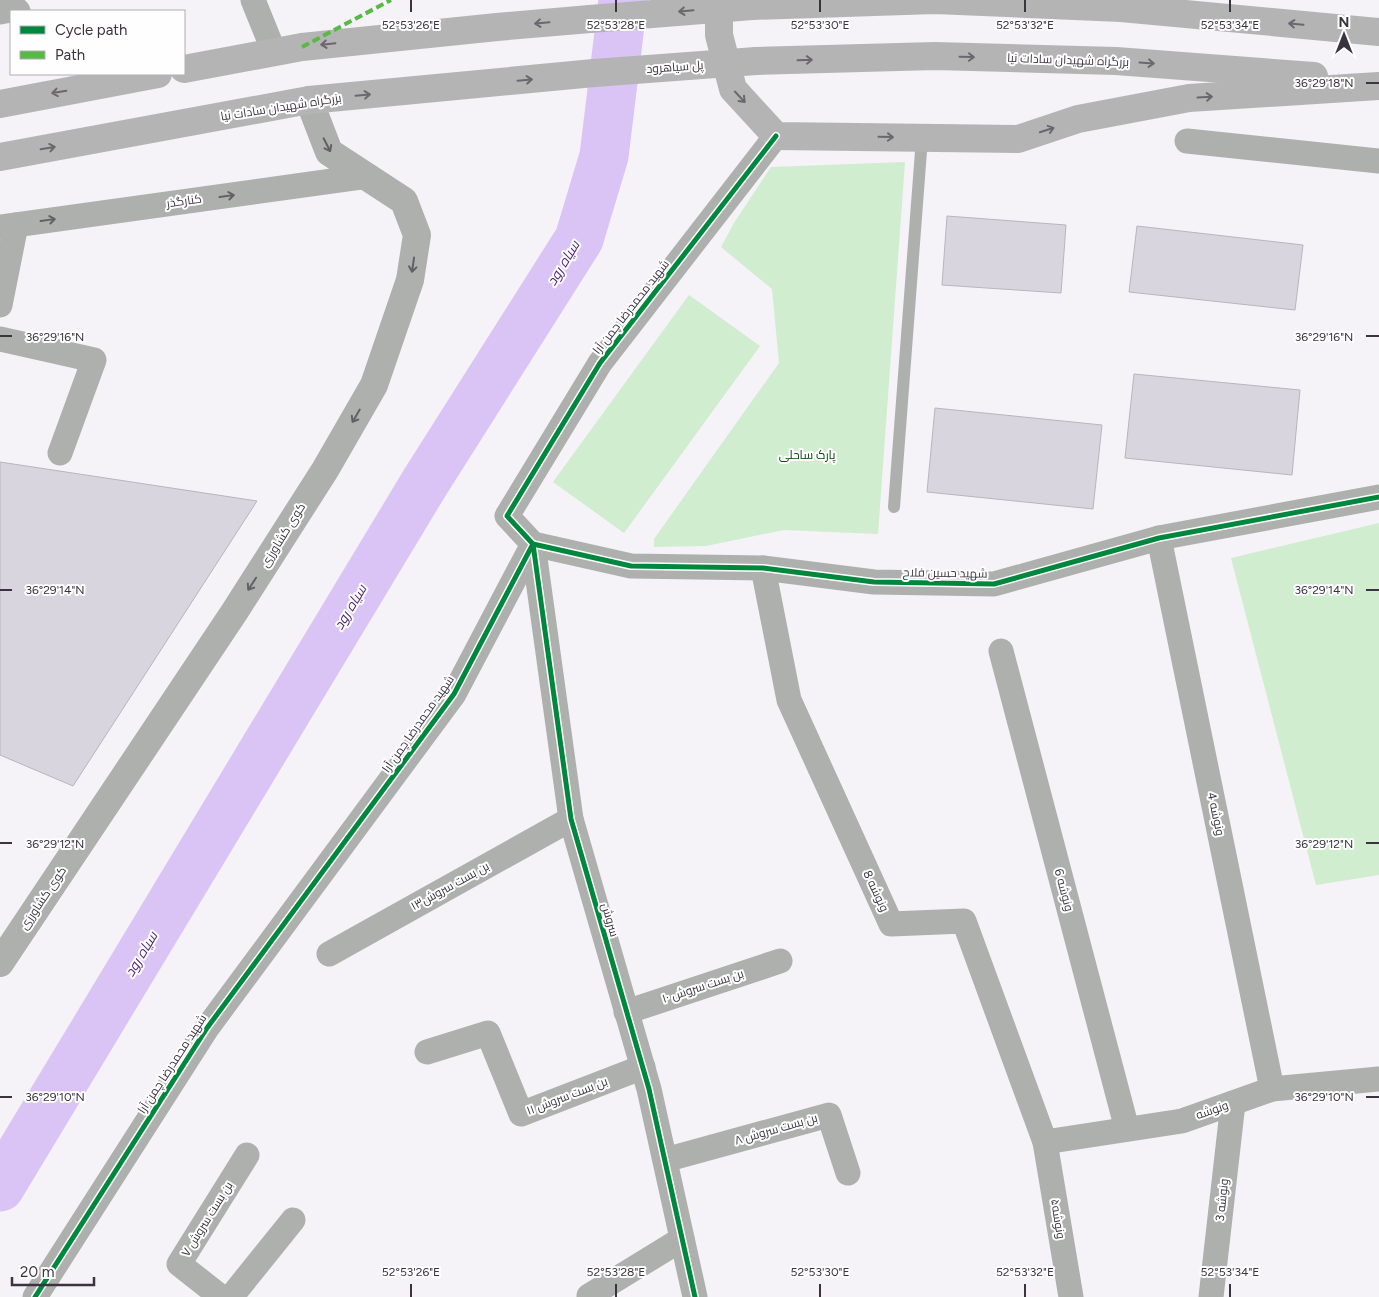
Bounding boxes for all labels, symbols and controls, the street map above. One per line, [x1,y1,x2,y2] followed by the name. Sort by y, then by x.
[678,7,694,16] one-way arrow
[10,10,185,75] legend
[1319,10,1369,60] north arrow
[1339,14,1349,31] text: N
[382,18,440,32] text: 52°53'26"E
[534,18,550,28] one-way arrow
[587,18,645,32] text: 52°53'28"E
[790,18,850,32] text: 52°53'30"E
[996,18,1054,32] text: 52°53'32"E
[1201,18,1259,32] text: 52°53'34"E
[1288,19,1304,29] one-way arrow
[55,21,127,39] text: Cycle path
[320,39,336,49] one-way arrow
[55,46,85,64] text: Path
[1007,51,1129,69] street label: بزرگراه شهیدان سادات نیا
[958,52,975,62] one-way arrow
[796,55,812,65] one-way arrow
[646,58,705,78] street label: پل سیاهرود
[1139,58,1155,68] one-way arrow
[517,75,533,84] one-way arrow
[1294,76,1354,90] text: 36°29'18"N
[51,88,67,98] one-way arrow
[355,90,371,100] one-way arrow
[734,90,746,103] one-way arrow
[220,91,342,123] street label: بزرگراه شهیدان سادات نیا
[1197,92,1213,101] one-way arrow
[1038,125,1054,134] one-way arrow
[877,132,893,142] one-way arrow
[323,138,333,153] one-way arrow
[40,143,56,152] one-way arrow
[218,190,234,200] one-way arrow
[165,192,203,211] street label: کنارگذر
[40,215,56,225] one-way arrow
[543,237,584,289] water label: سیاه رود
[407,257,417,273] one-way arrow
[590,257,674,358] street label: شهید محمدرضا چمن آرا
[26,330,84,344] text: 36°29'16"N
[1295,330,1353,344] text: 36°29'16"N
[351,409,361,424] one-way arrow
[779,448,836,464] park label: پارک ساحلی
[258,500,308,570] street label: کوی کشاورزی
[902,565,988,582] street label: شهید حسین فلاح
[247,577,257,591] one-way arrow
[330,581,371,633] water label: سیاه رود
[25,583,85,597] text: 36°29'14"N
[1294,583,1354,597] text: 36°29'14"N
[379,673,459,776] street label: شهید محمدرضا چمن آرا
[1205,791,1227,837] street label: ونوشه 4
[26,837,84,851] text: 36°29'12"N
[1295,837,1353,851] text: 36°29'12"N
[409,859,491,913] street label: بن بست سروش۱۳
[17,864,69,932] street label: کوی کشاورزی
[1052,867,1076,913] street label: ونوشه 6
[860,868,892,914] street label: ونوشه 8
[599,902,621,938] street label: سروش
[121,928,162,980] water label: سیاه رود
[660,966,746,1006] street label: بن بست سروش ۱۰
[135,1012,211,1117] street label: شهید محمدرضا چمن آرا
[525,1074,609,1118] street label: بن بست سروش ۱۱
[25,1090,85,1104] text: 36°29'10"N
[1294,1090,1354,1104] text: 36°29'10"N
[1194,1098,1230,1122] street label: ونوشه
[733,1110,819,1148] street label: بن بست سروش ۸
[1213,1178,1231,1222] street label: ونوشه 3
[178,1179,236,1259] street label: بن بست سروش ۷
[1048,1198,1068,1240] street label: ونوشه۵
[12,1254,95,1286] scale bar
[20,1263,54,1281] text: 20 m
[382,1265,440,1279] text: 52°53'26"E
[587,1265,645,1279] text: 52°53'28"E
[790,1265,850,1279] text: 52°53'30"E
[996,1265,1054,1279] text: 52°53'32"E
[1201,1265,1259,1279] text: 52°53'34"E

